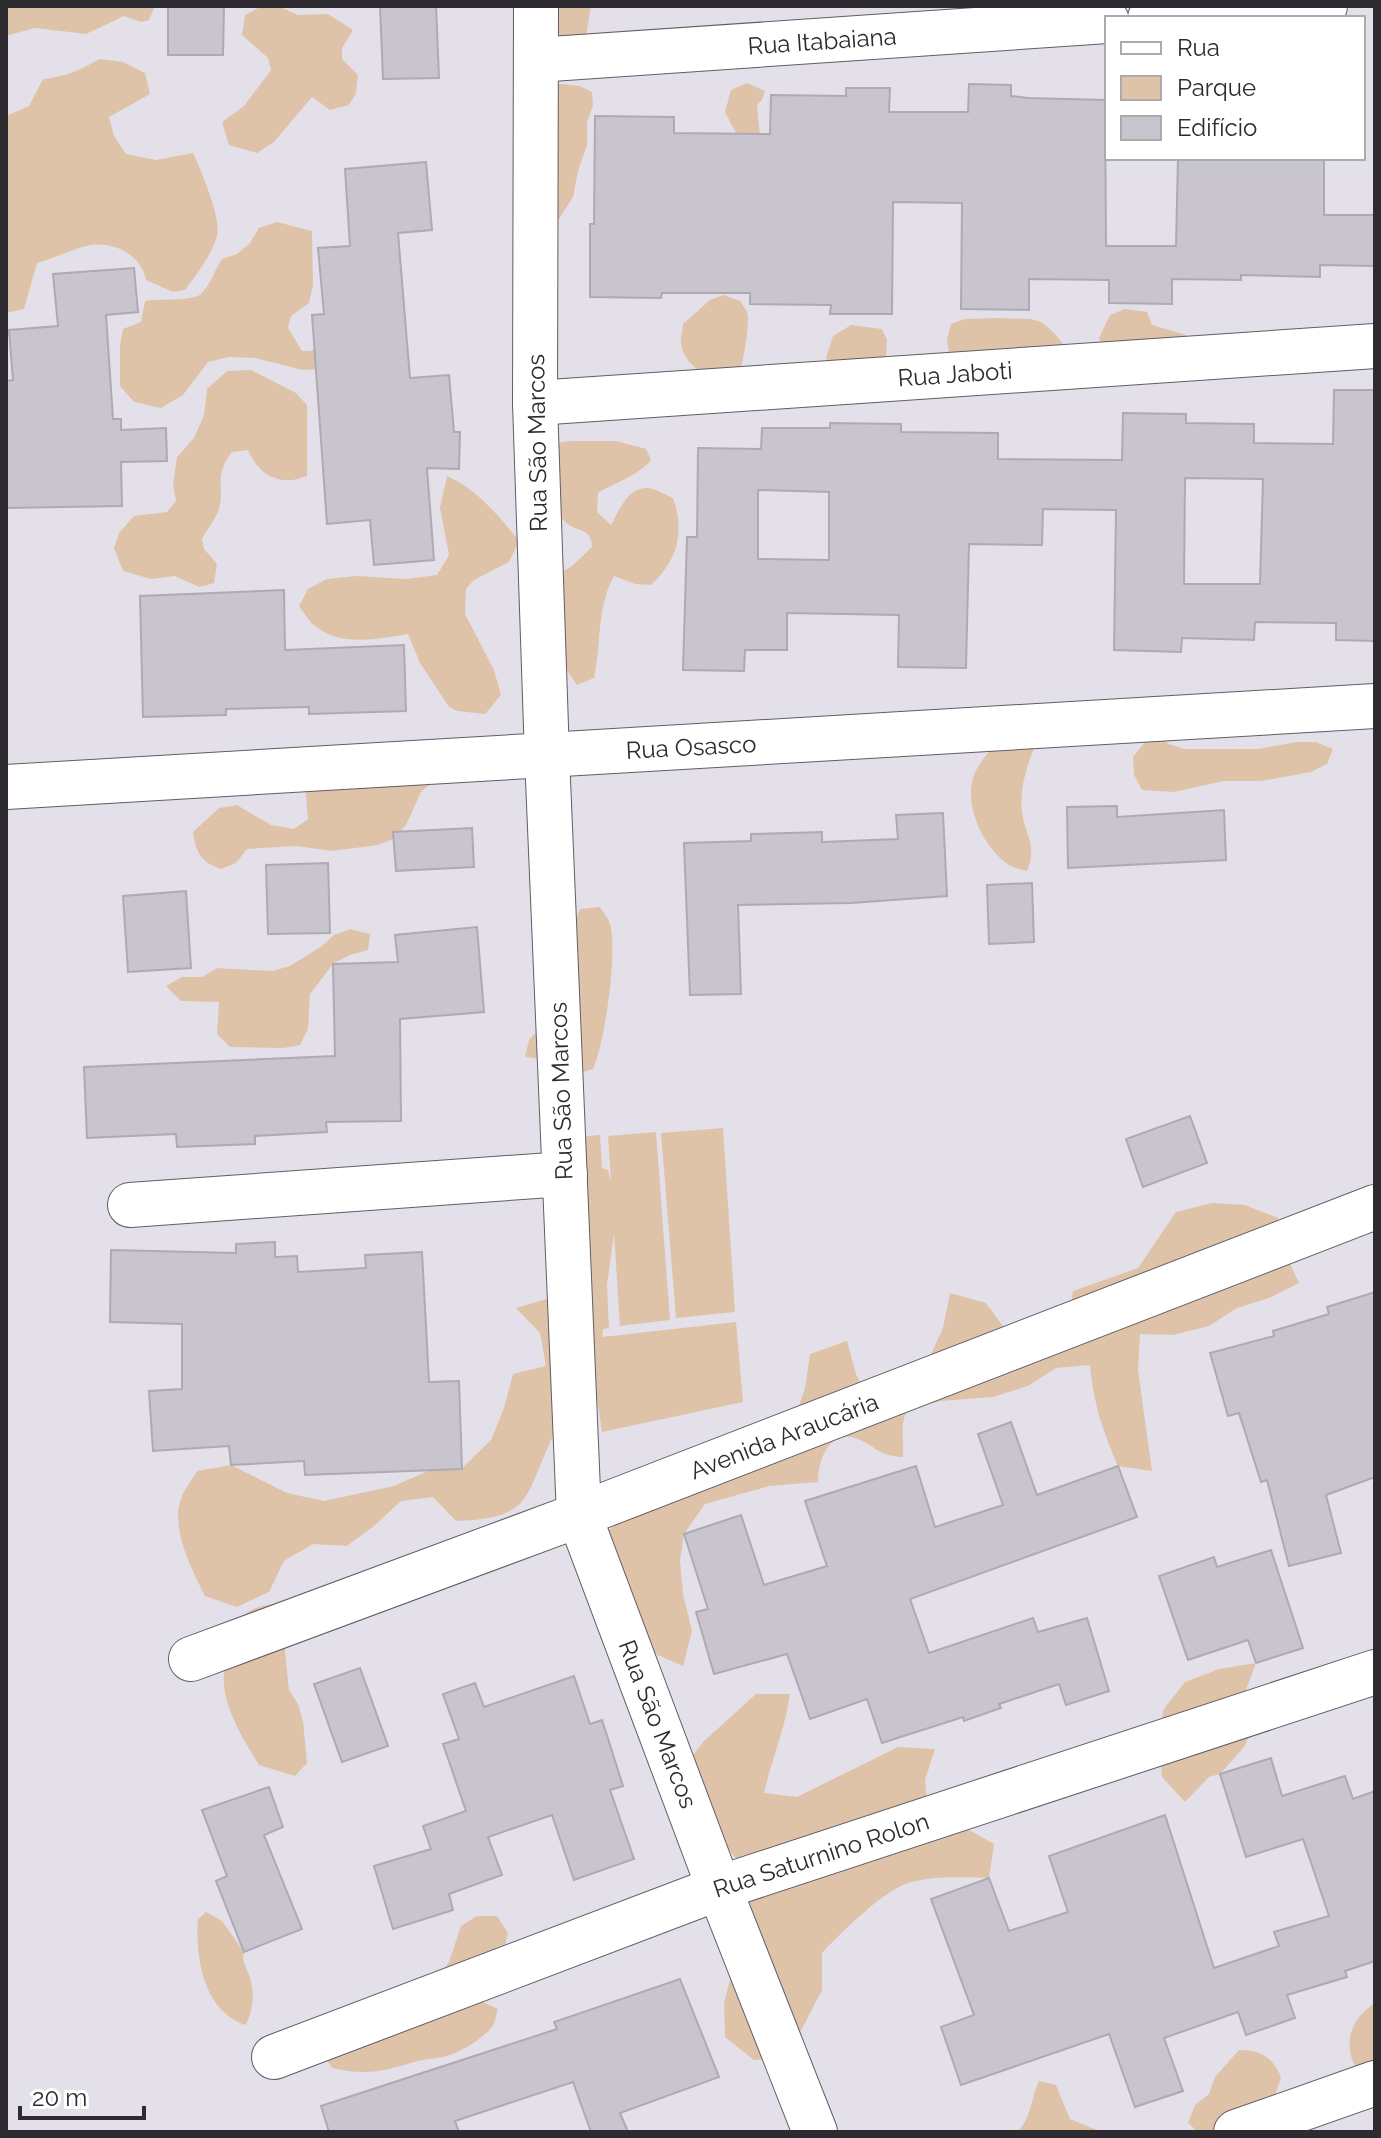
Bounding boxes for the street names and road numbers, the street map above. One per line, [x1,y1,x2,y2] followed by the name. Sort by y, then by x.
[747,21,897,61] street label: Rua Itabaiana
[521,354,553,532] street label: Rua São Marcos
[897,356,1013,392] street label: Rua Jaboti
[625,729,757,765] street label: Rua Osasco
[543,1002,579,1180] street label: Rua São Marcos
[686,1387,882,1485] street label: Avenida Araucária
[613,1636,703,1812] street label: Rua São Marcos
[709,1806,933,1904] street label: Rua Saturnino Rolon

